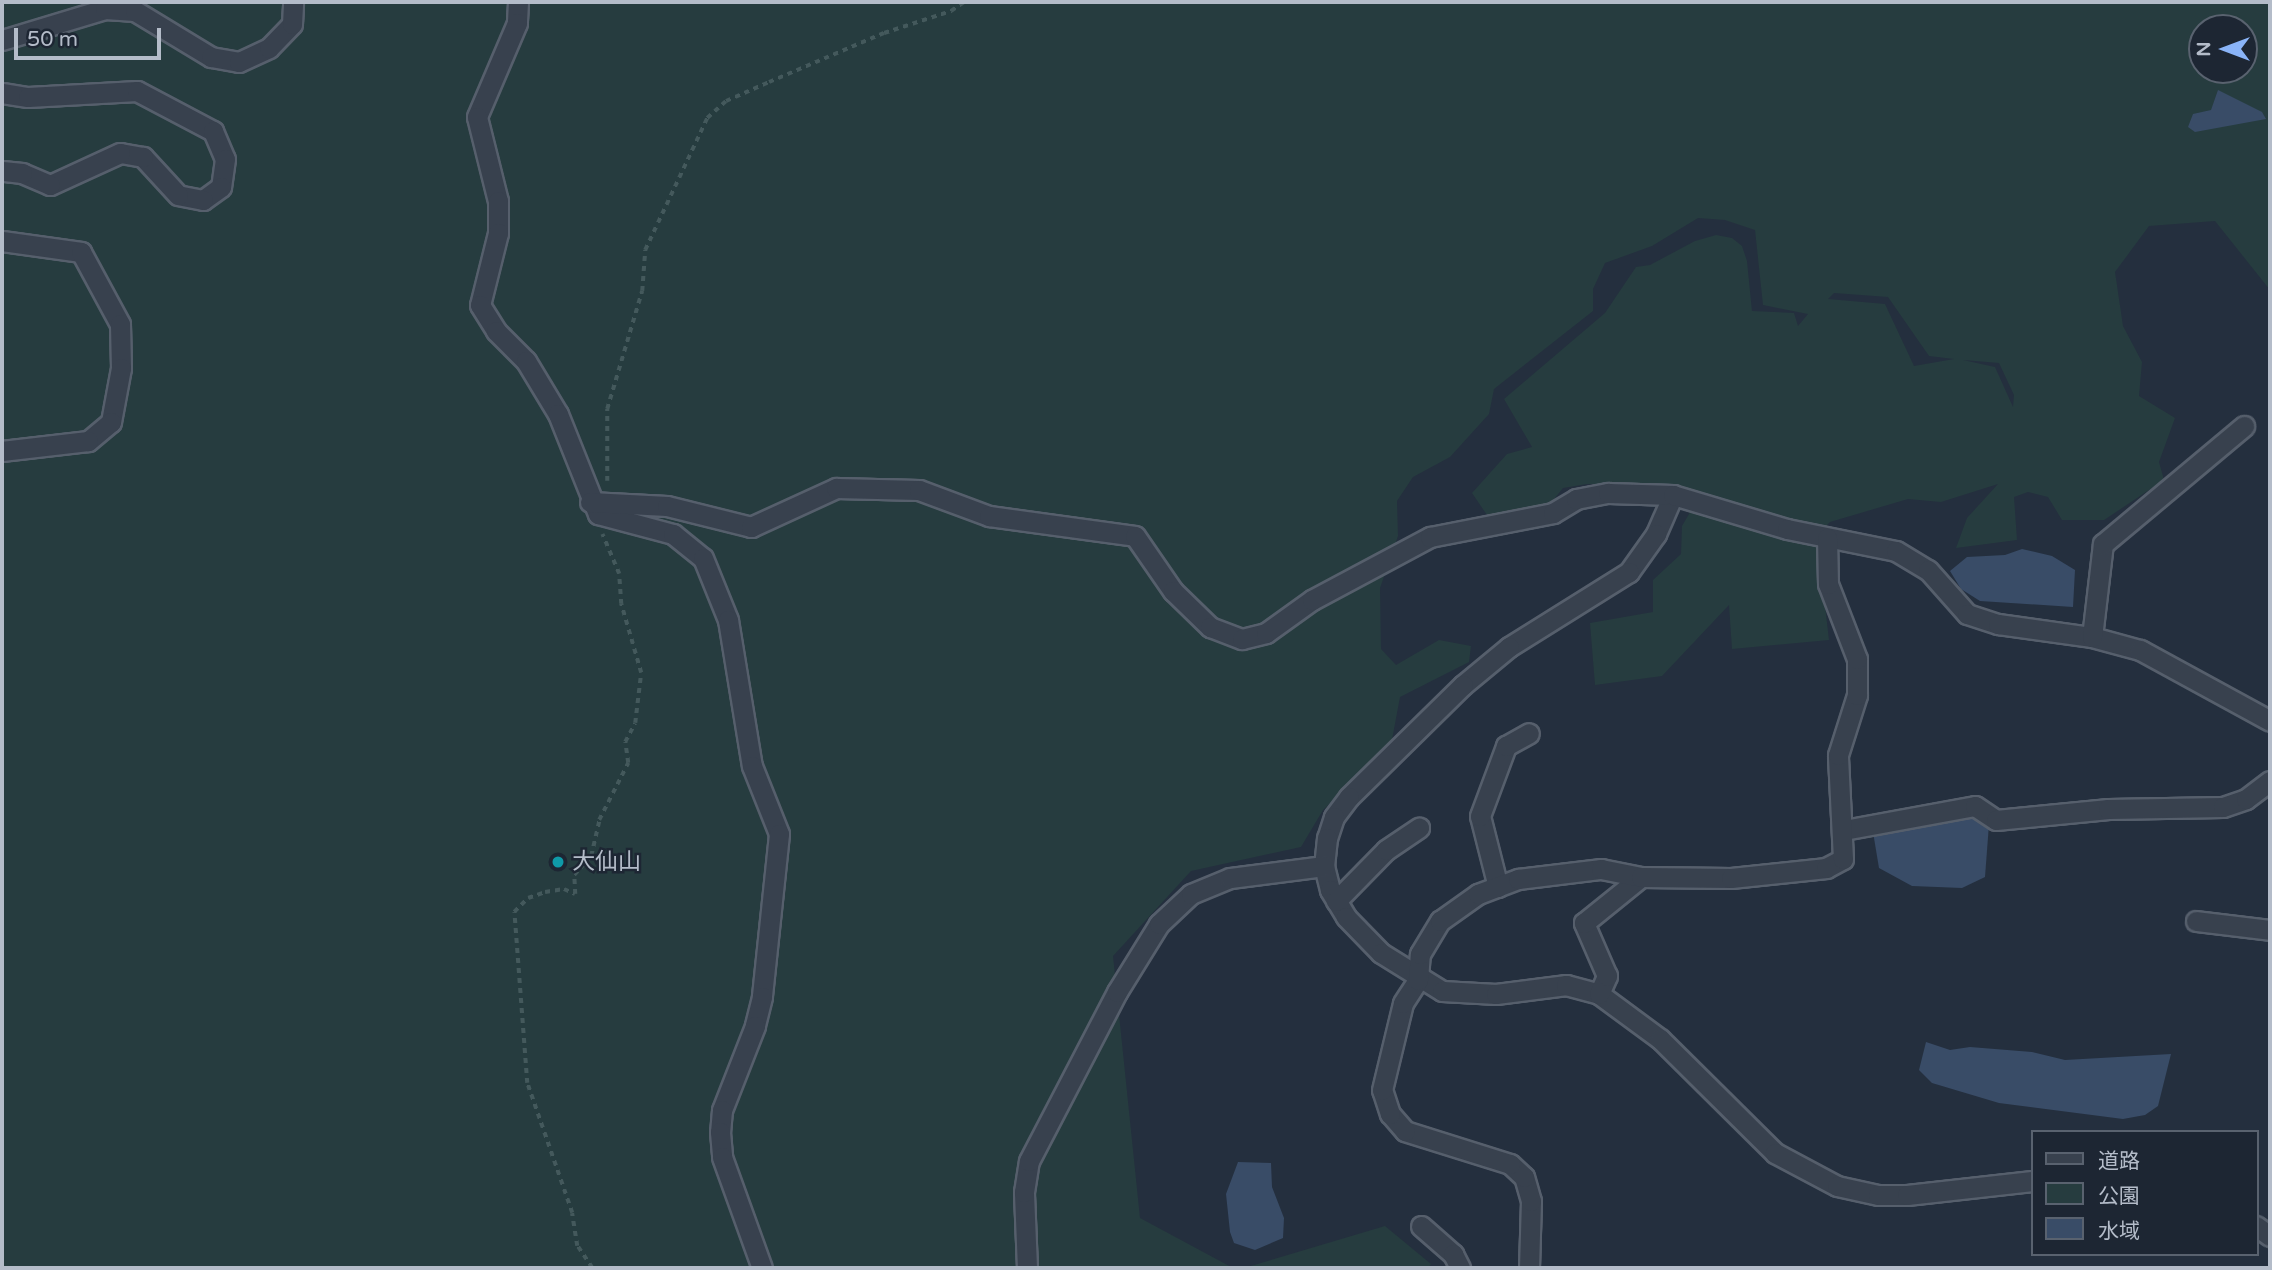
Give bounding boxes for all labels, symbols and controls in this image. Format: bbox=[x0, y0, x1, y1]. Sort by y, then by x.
scale bar bbox=[18, 14, 164, 58]
north arrow bbox=[2188, 14, 2258, 84]
text: 50 m bbox=[27, 27, 78, 52]
text: N bbox=[2193, 41, 2215, 57]
place label: 大仙山 bbox=[572, 848, 641, 876]
marker: 大仙山 bbox=[550, 854, 566, 870]
legend bbox=[2030, 1130, 2258, 1256]
text: 道路 bbox=[2098, 1149, 2140, 1174]
text: 公園 bbox=[2098, 1184, 2140, 1209]
text: 水域 bbox=[2098, 1219, 2140, 1244]

